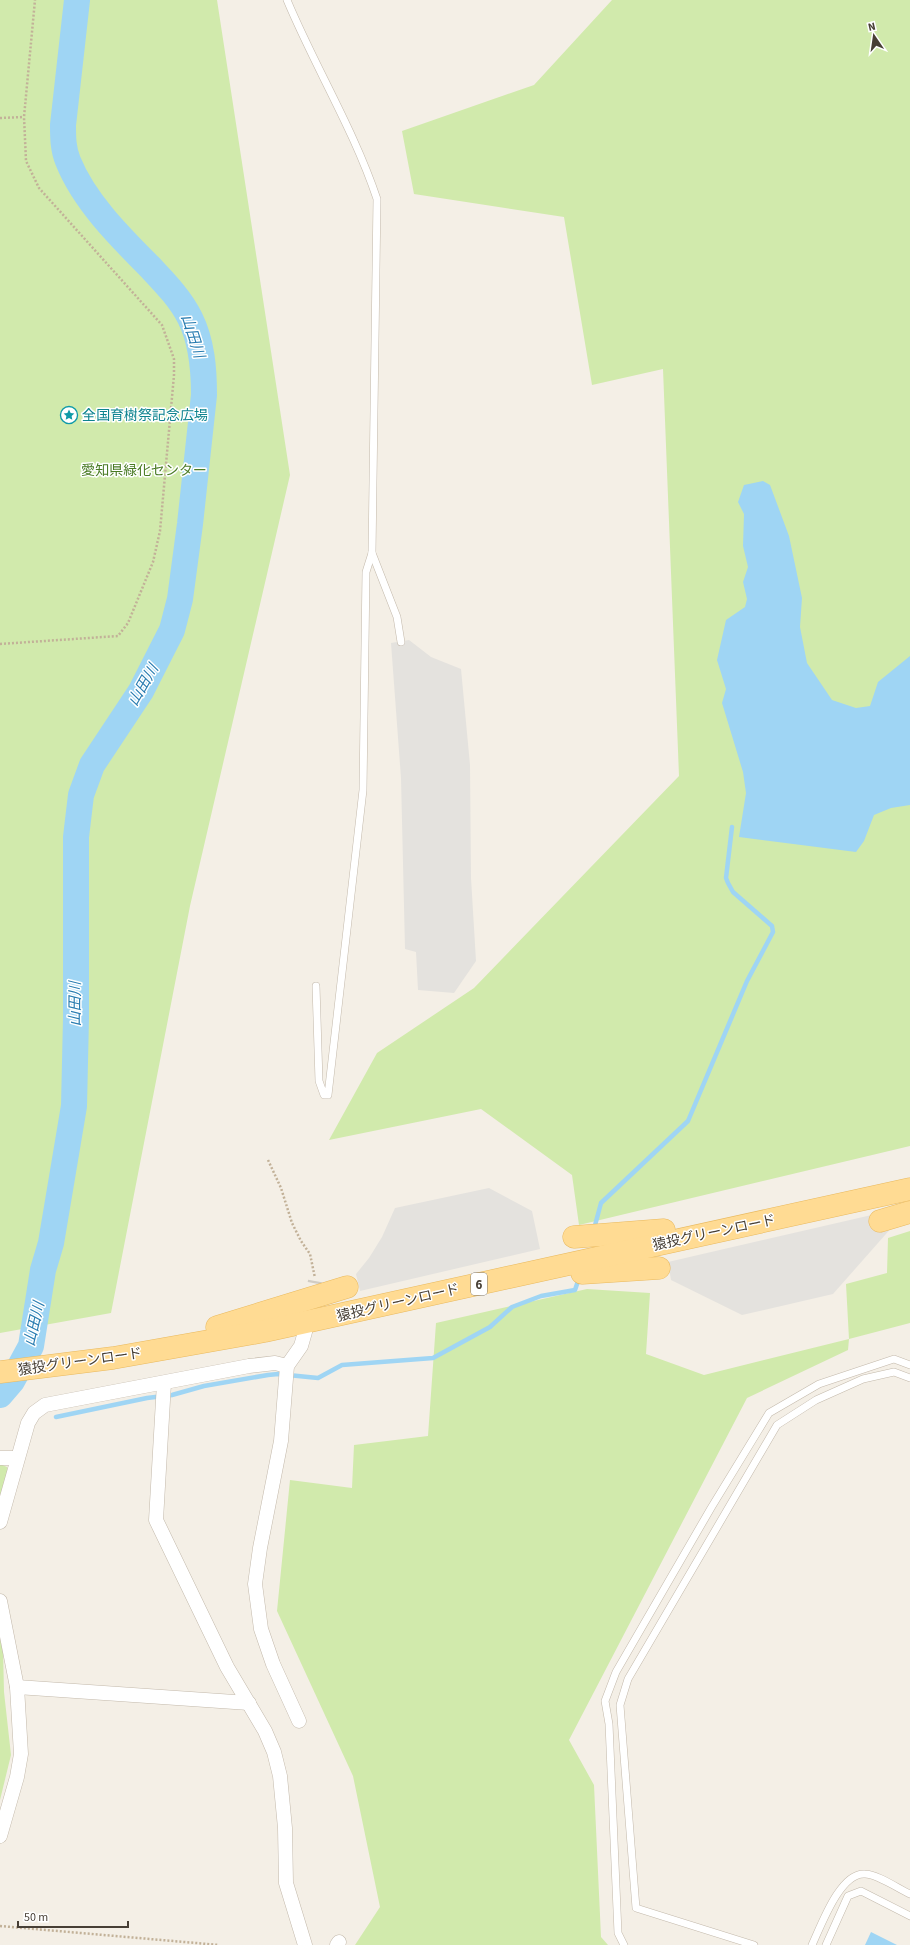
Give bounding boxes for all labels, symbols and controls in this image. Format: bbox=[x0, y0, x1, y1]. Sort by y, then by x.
north arrow bbox=[854, 16, 894, 56]
text: N bbox=[867, 19, 877, 35]
water label: 山田川 bbox=[176, 312, 210, 363]
place icon: 全国育樹祭記念広場 bbox=[59, 405, 79, 425]
place label: 全国育樹祭記念広場 bbox=[82, 406, 208, 426]
park label: 愛知県緑化センター bbox=[81, 461, 207, 481]
water label: 山田川 bbox=[123, 659, 165, 710]
water label: 山田川 bbox=[65, 980, 86, 1027]
street label: 猿投グリーンロード bbox=[651, 1210, 778, 1256]
road number: 6 bbox=[471, 1273, 487, 1295]
street label: 猿投グリーンロード bbox=[335, 1279, 462, 1327]
water label: 山田川 bbox=[19, 1298, 50, 1348]
street label: 猿投グリーンロード bbox=[17, 1343, 144, 1381]
scale bar bbox=[18, 1903, 128, 1929]
text: 50 m bbox=[24, 1909, 48, 1926]

